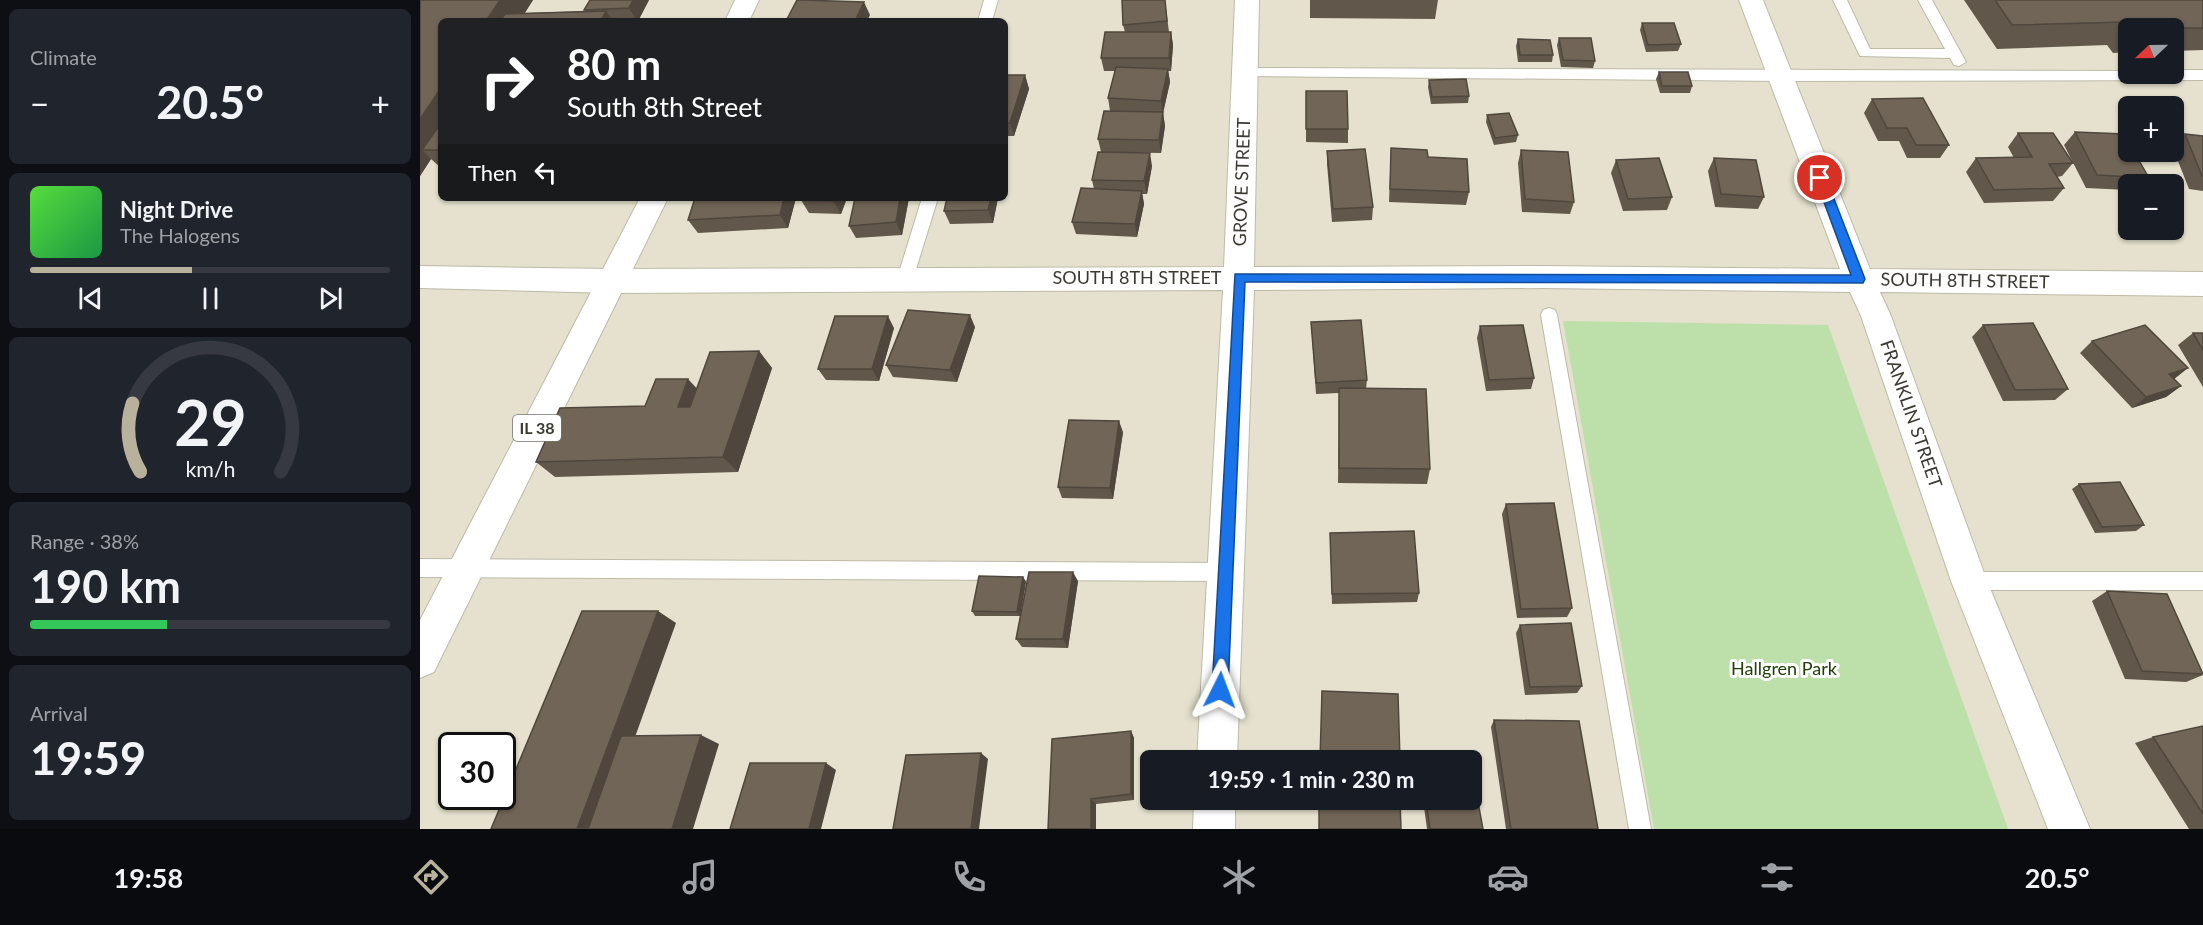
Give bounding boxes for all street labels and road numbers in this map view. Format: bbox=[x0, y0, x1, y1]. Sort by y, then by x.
street label: GROVE STREET bbox=[1228, 117, 1254, 247]
street label: SOUTH 8TH STREET bbox=[1053, 266, 1222, 288]
street label: SOUTH 8TH STREET bbox=[1880, 268, 2050, 292]
street label: FRANKLIN STREET bbox=[1876, 337, 1948, 491]
road number: IL 38 bbox=[513, 415, 561, 441]

